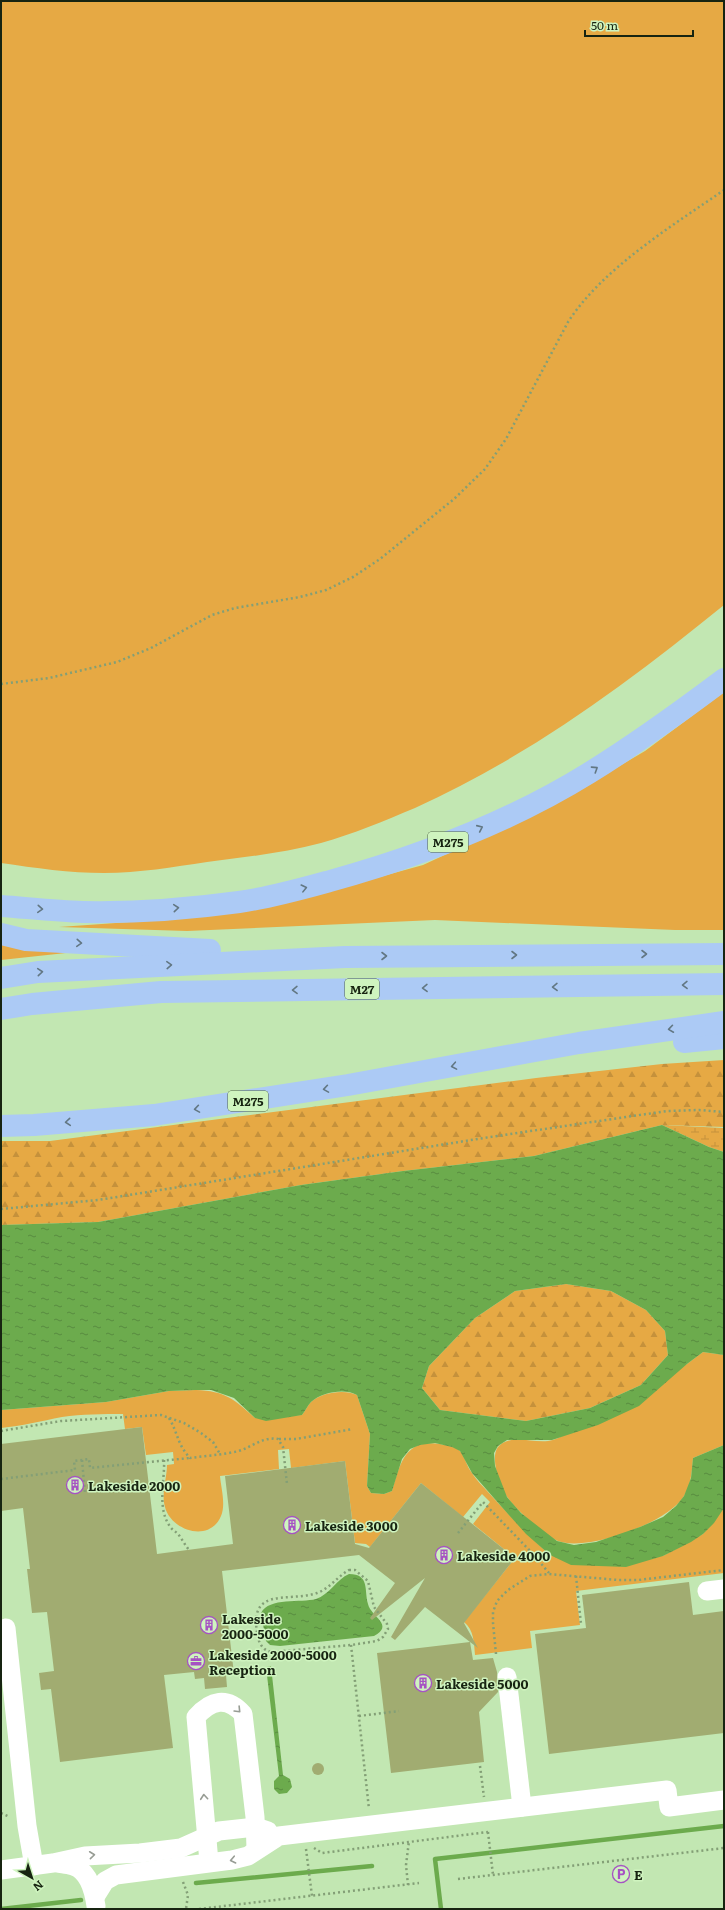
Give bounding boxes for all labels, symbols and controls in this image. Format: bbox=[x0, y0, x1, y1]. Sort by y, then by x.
scale bar bbox=[585, 12, 693, 38]
text: 50 m bbox=[591, 16, 618, 34]
one-way arrow bbox=[591, 766, 598, 774]
one-way arrow bbox=[475, 825, 483, 833]
road number: M275 bbox=[428, 832, 468, 852]
one-way arrow bbox=[301, 885, 307, 893]
one-way arrow bbox=[37, 904, 43, 913]
one-way arrow bbox=[173, 904, 179, 913]
one-way arrow bbox=[76, 939, 82, 947]
one-way arrow bbox=[641, 950, 647, 958]
one-way arrow bbox=[511, 951, 517, 959]
one-way arrow bbox=[381, 952, 387, 960]
one-way arrow bbox=[166, 961, 172, 970]
one-way arrow bbox=[37, 968, 43, 977]
road number: M27 bbox=[345, 979, 379, 999]
one-way arrow bbox=[682, 981, 688, 989]
one-way arrow bbox=[552, 982, 558, 991]
one-way arrow bbox=[422, 984, 428, 993]
one-way arrow bbox=[292, 986, 298, 994]
one-way arrow bbox=[668, 1024, 674, 1033]
one-way arrow bbox=[451, 1062, 457, 1070]
one-way arrow bbox=[323, 1084, 329, 1093]
road number: M275 bbox=[228, 1091, 268, 1111]
one-way arrow bbox=[194, 1104, 200, 1113]
one-way arrow bbox=[65, 1118, 71, 1127]
building icon: Lakeside 2000 bbox=[65, 1475, 85, 1495]
place label: Lakeside 2000 bbox=[88, 1476, 180, 1495]
building icon: Lakeside 3000 bbox=[282, 1515, 302, 1535]
place label: Lakeside 3000 bbox=[305, 1516, 398, 1535]
building icon: Lakeside 4000 bbox=[434, 1545, 454, 1565]
place label: Lakeside 4000 bbox=[457, 1546, 550, 1565]
place label: Lakeside 2000-5000 bbox=[222, 1609, 289, 1643]
building icon: Lakeside 2000-5000 bbox=[199, 1615, 219, 1635]
place label: Lakeside 2000-5000 Reception bbox=[209, 1645, 337, 1679]
office icon: Lakeside 2000-5000 Reception bbox=[186, 1651, 206, 1671]
building icon: Lakeside 5000 bbox=[413, 1673, 433, 1693]
place label: Lakeside 5000 bbox=[436, 1674, 528, 1693]
one-way arrow bbox=[233, 1705, 241, 1713]
one-way arrow bbox=[199, 1794, 208, 1800]
one-way arrow bbox=[89, 1851, 95, 1860]
one-way arrow bbox=[229, 1855, 236, 1863]
north arrow bbox=[12, 1858, 52, 1898]
parking icon: E bbox=[611, 1864, 631, 1884]
place label: E bbox=[634, 1865, 643, 1884]
text: N bbox=[30, 1877, 48, 1896]

